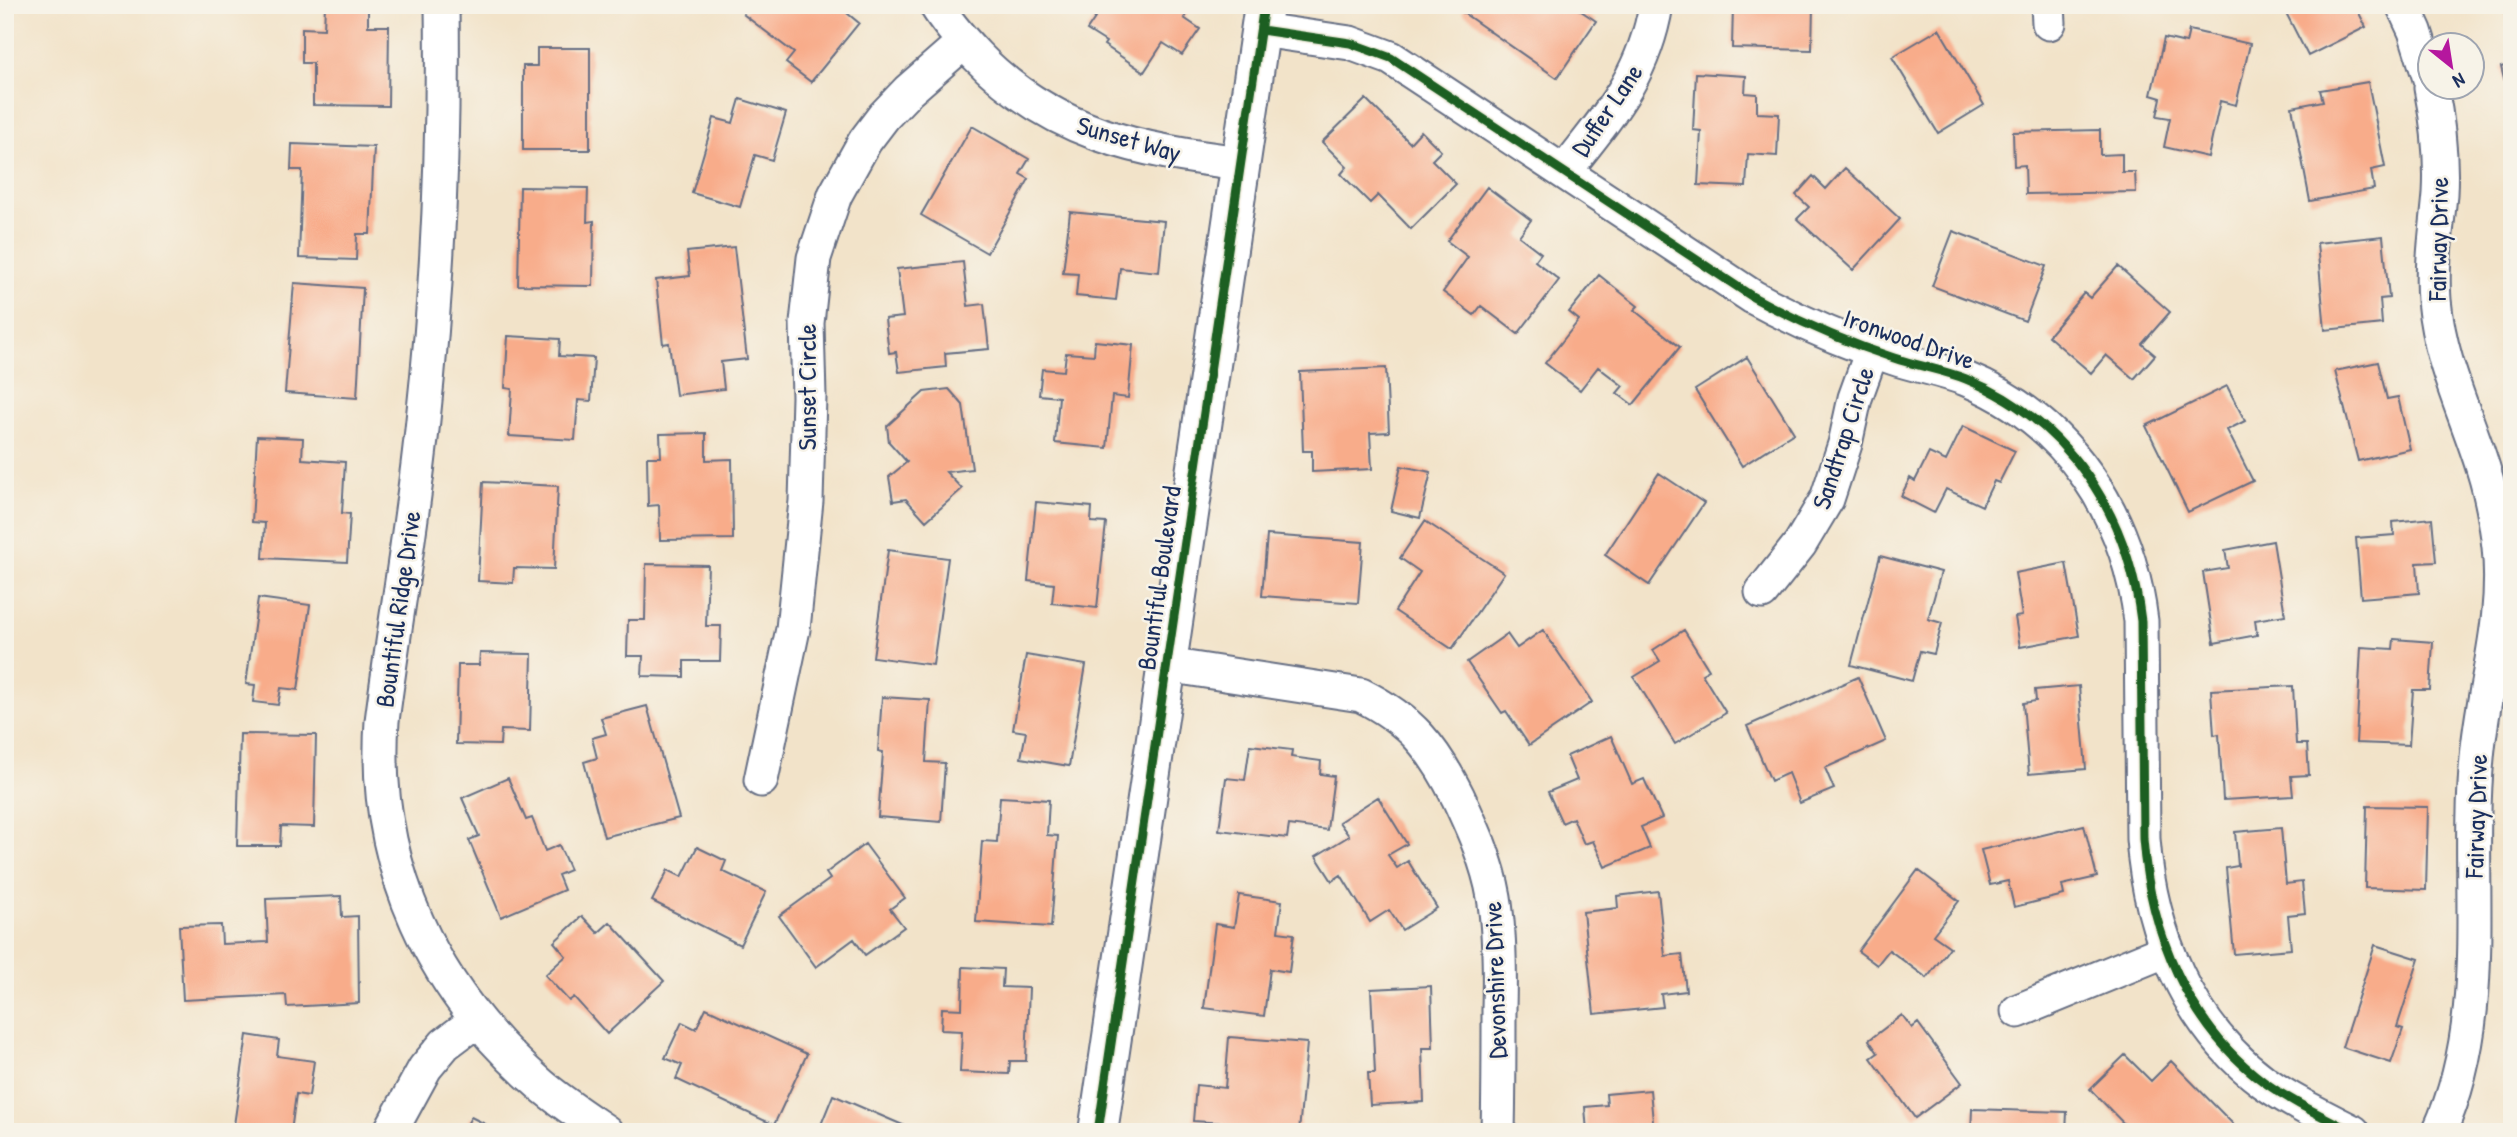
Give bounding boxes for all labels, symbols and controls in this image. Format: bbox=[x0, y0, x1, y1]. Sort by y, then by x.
north arrow bbox=[2416, 32, 2486, 102]
street label: Duffer Lane bbox=[1563, 57, 1650, 163]
text: N bbox=[2449, 67, 2470, 95]
street label: Sunset Way bbox=[1073, 107, 1185, 170]
street label: Fairway Drive bbox=[2419, 177, 2456, 302]
street label: Ironwood Drive bbox=[1839, 300, 1979, 377]
street label: Sunset Circle bbox=[789, 324, 824, 450]
street label: Sandtrap Circle bbox=[1803, 362, 1882, 513]
street label: Bountiful Boulevard bbox=[1128, 484, 1189, 672]
street label: Bountiful Ridge Drive bbox=[366, 509, 429, 709]
street label: Fairway Drive bbox=[2456, 753, 2495, 880]
street label: Devonshire Drive bbox=[1474, 901, 1515, 1059]

